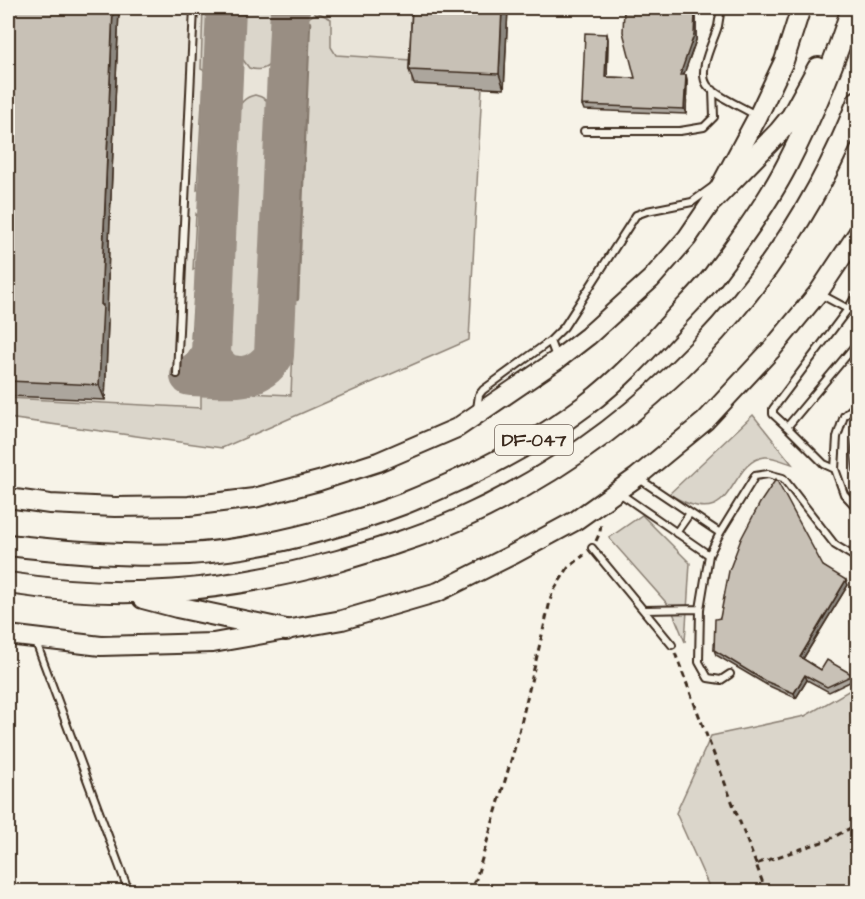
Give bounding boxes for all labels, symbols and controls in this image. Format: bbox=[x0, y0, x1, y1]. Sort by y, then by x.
road number: DF-047 bbox=[495, 425, 573, 455]

